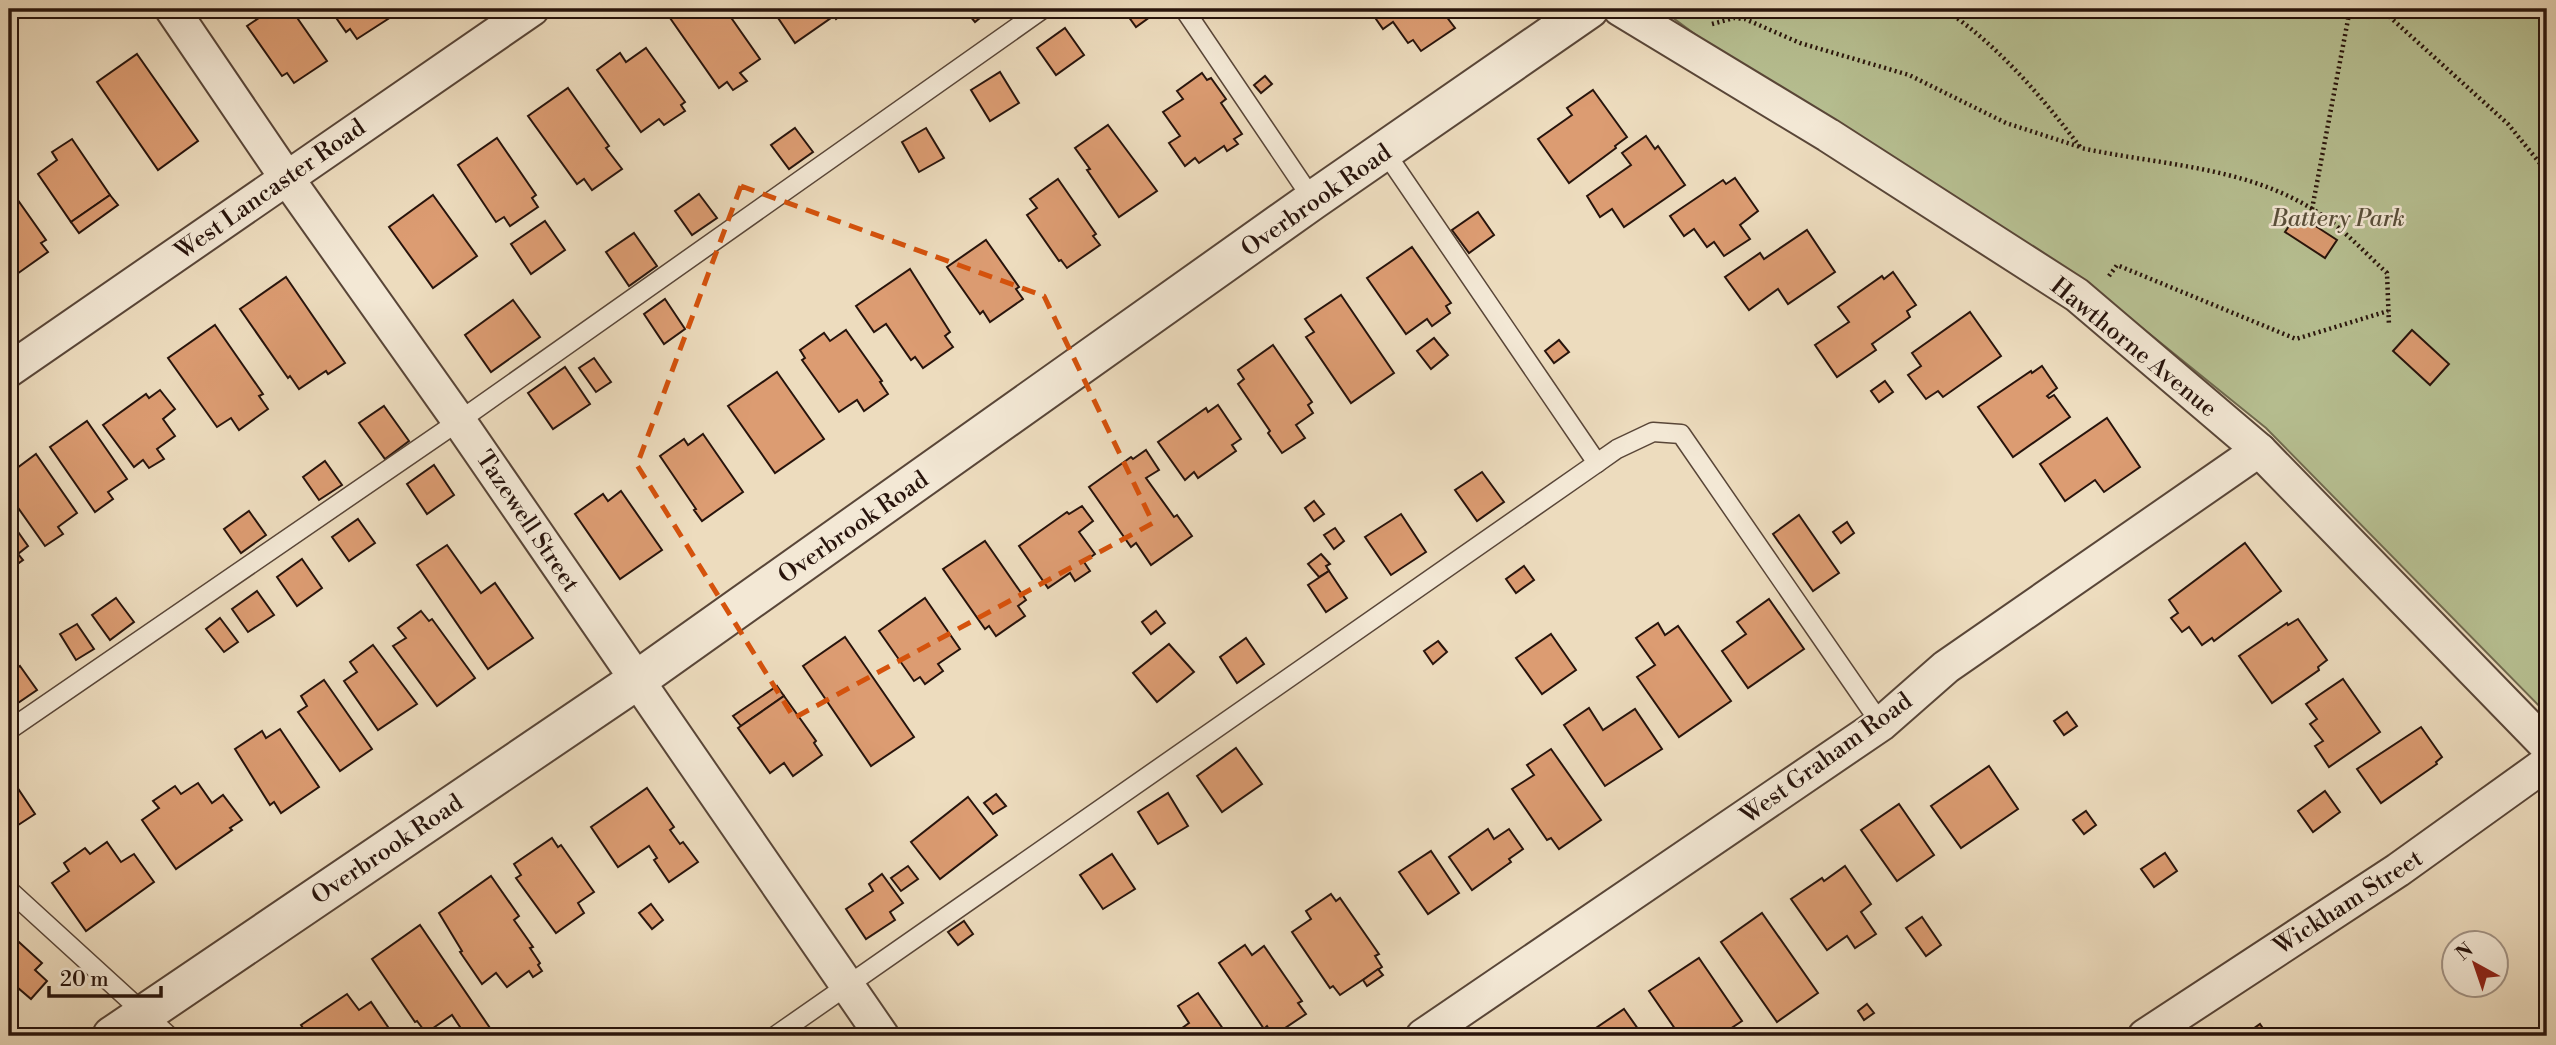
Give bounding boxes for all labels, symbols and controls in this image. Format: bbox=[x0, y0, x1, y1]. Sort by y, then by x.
street label: West Lancaster Road bbox=[169, 113, 372, 267]
street label: Overbrook Road bbox=[1236, 138, 1398, 264]
park label: Battery Park bbox=[2270, 204, 2405, 234]
street label: Hawthorne Avenue bbox=[2044, 271, 2223, 424]
street label: Tazewell Street bbox=[469, 445, 586, 598]
street label: Overbrook Road bbox=[773, 465, 935, 591]
street label: West Graham Road bbox=[1734, 686, 1918, 832]
street label: Overbrook Road bbox=[306, 788, 469, 912]
street label: Wickham Street bbox=[2268, 843, 2429, 963]
north arrow bbox=[2440, 930, 2510, 1000]
text: N bbox=[2451, 938, 2478, 966]
scale bar bbox=[49, 954, 161, 998]
text: 20 m bbox=[60, 967, 109, 993]

